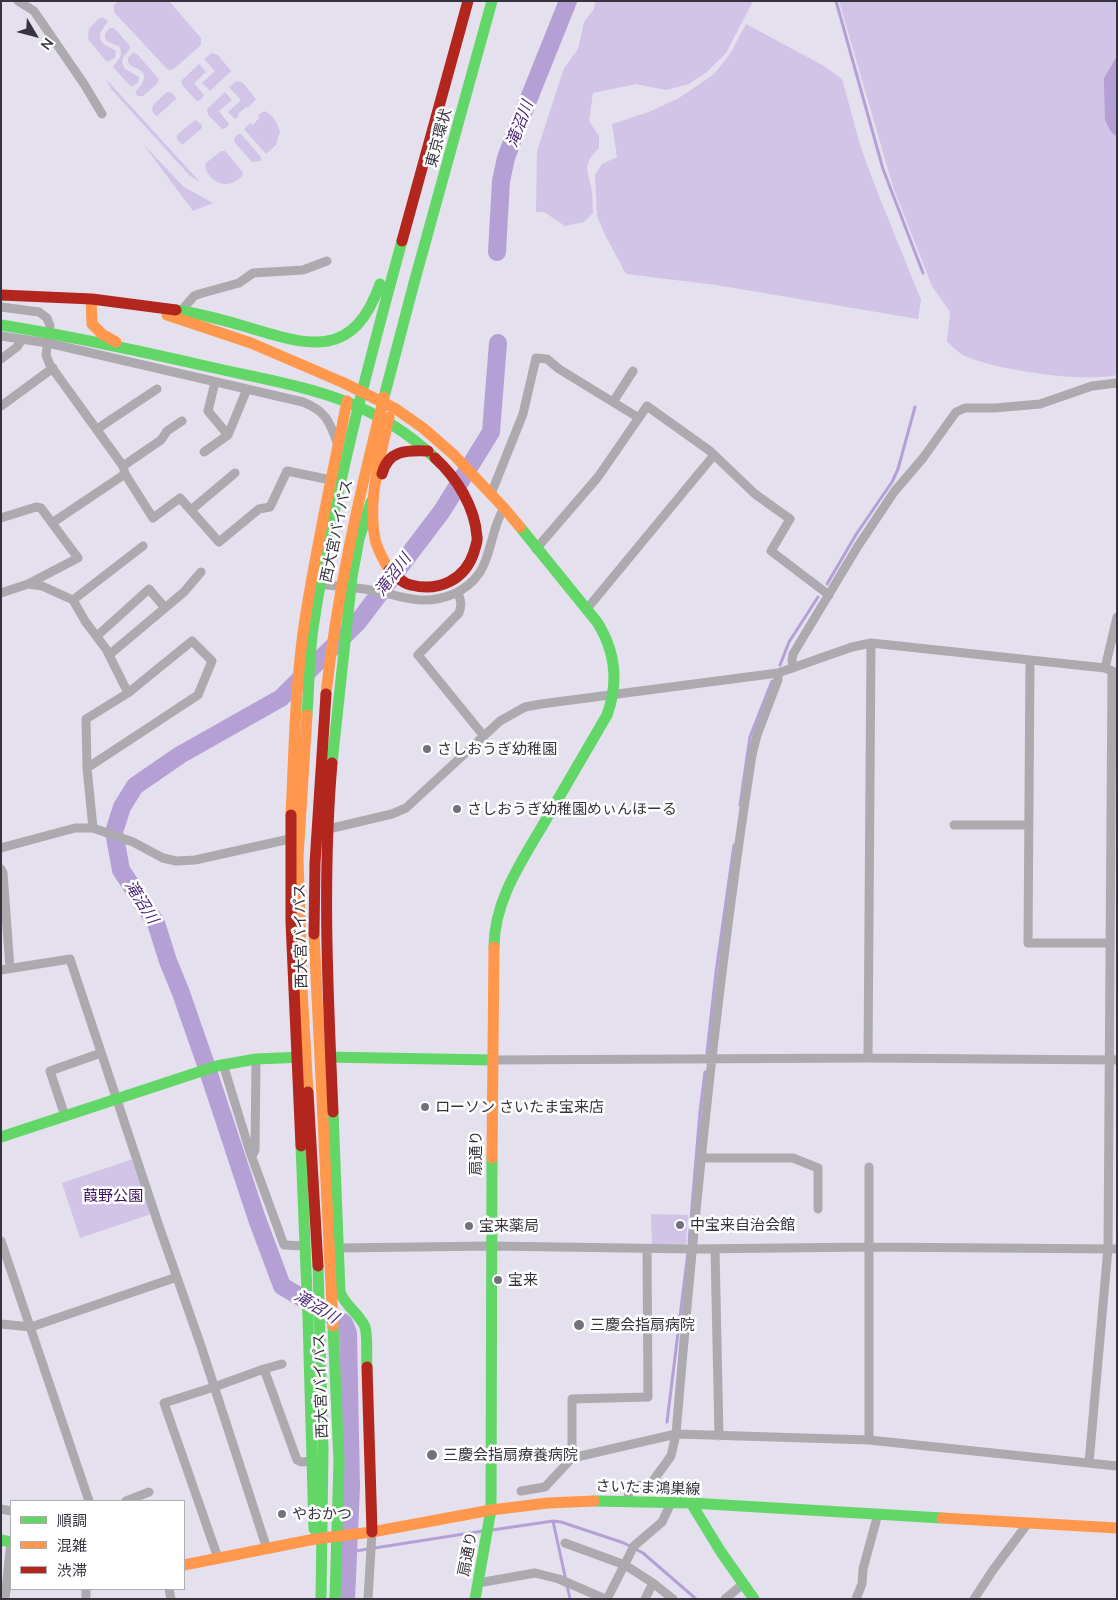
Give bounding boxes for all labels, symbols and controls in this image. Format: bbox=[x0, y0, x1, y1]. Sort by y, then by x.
north arrow bbox=[10, 10, 60, 60]
text: N bbox=[37, 34, 57, 54]
water label: 滝沼川 bbox=[502, 98, 538, 150]
street label: 東京環状 bbox=[423, 107, 455, 169]
street label: 西大宮バイパス bbox=[317, 478, 357, 584]
water label: 滝沼川 bbox=[371, 550, 415, 600]
place label: さしおうぎ幼稚園 bbox=[437, 740, 557, 758]
marker: さしおうぎ幼稚園 bbox=[421, 743, 433, 755]
place label: さしおうぎ幼稚園めぃんほーる bbox=[467, 800, 677, 818]
marker: さしおうぎ幼稚園めぃんほーる bbox=[451, 803, 463, 815]
water label: 滝沼川 bbox=[120, 877, 162, 927]
street label: 西大宮バイパス bbox=[291, 883, 311, 989]
place label: ローソン さいたま宝来店 bbox=[435, 1098, 604, 1116]
marker: ローソン さいたま宝来店 bbox=[419, 1101, 431, 1113]
street label: 扇通り bbox=[467, 1131, 485, 1175]
park label: 葭野公園 bbox=[83, 1187, 143, 1205]
place label: 中宝来自治会館 bbox=[690, 1216, 795, 1234]
place label: 宝来薬局 bbox=[479, 1217, 539, 1235]
marker: 中宝来自治会館 bbox=[674, 1219, 686, 1231]
marker: 宝来薬局 bbox=[463, 1220, 475, 1232]
place label: 宝来 bbox=[508, 1271, 538, 1289]
marker: 宝来 bbox=[492, 1274, 504, 1286]
water label: 滝沼川 bbox=[290, 1286, 342, 1328]
place label: 三慶会指扇病院 bbox=[590, 1316, 695, 1334]
marker: 三慶会指扇病院 bbox=[572, 1318, 586, 1332]
street label: 西大宮バイパス bbox=[310, 1333, 332, 1439]
place label: 三慶会指扇療養病院 bbox=[443, 1446, 578, 1464]
marker: 三慶会指扇療養病院 bbox=[425, 1448, 439, 1462]
street label: さいたま鴻巣線 bbox=[595, 1477, 701, 1499]
legend bbox=[10, 1500, 185, 1590]
place label: やおかつ bbox=[292, 1505, 352, 1523]
marker: やおかつ bbox=[276, 1508, 288, 1520]
text: 順調 bbox=[57, 1511, 87, 1530]
street label: 扇通り bbox=[455, 1530, 481, 1578]
text: 混雑 bbox=[57, 1536, 87, 1555]
text: 渋滞 bbox=[57, 1561, 87, 1580]

